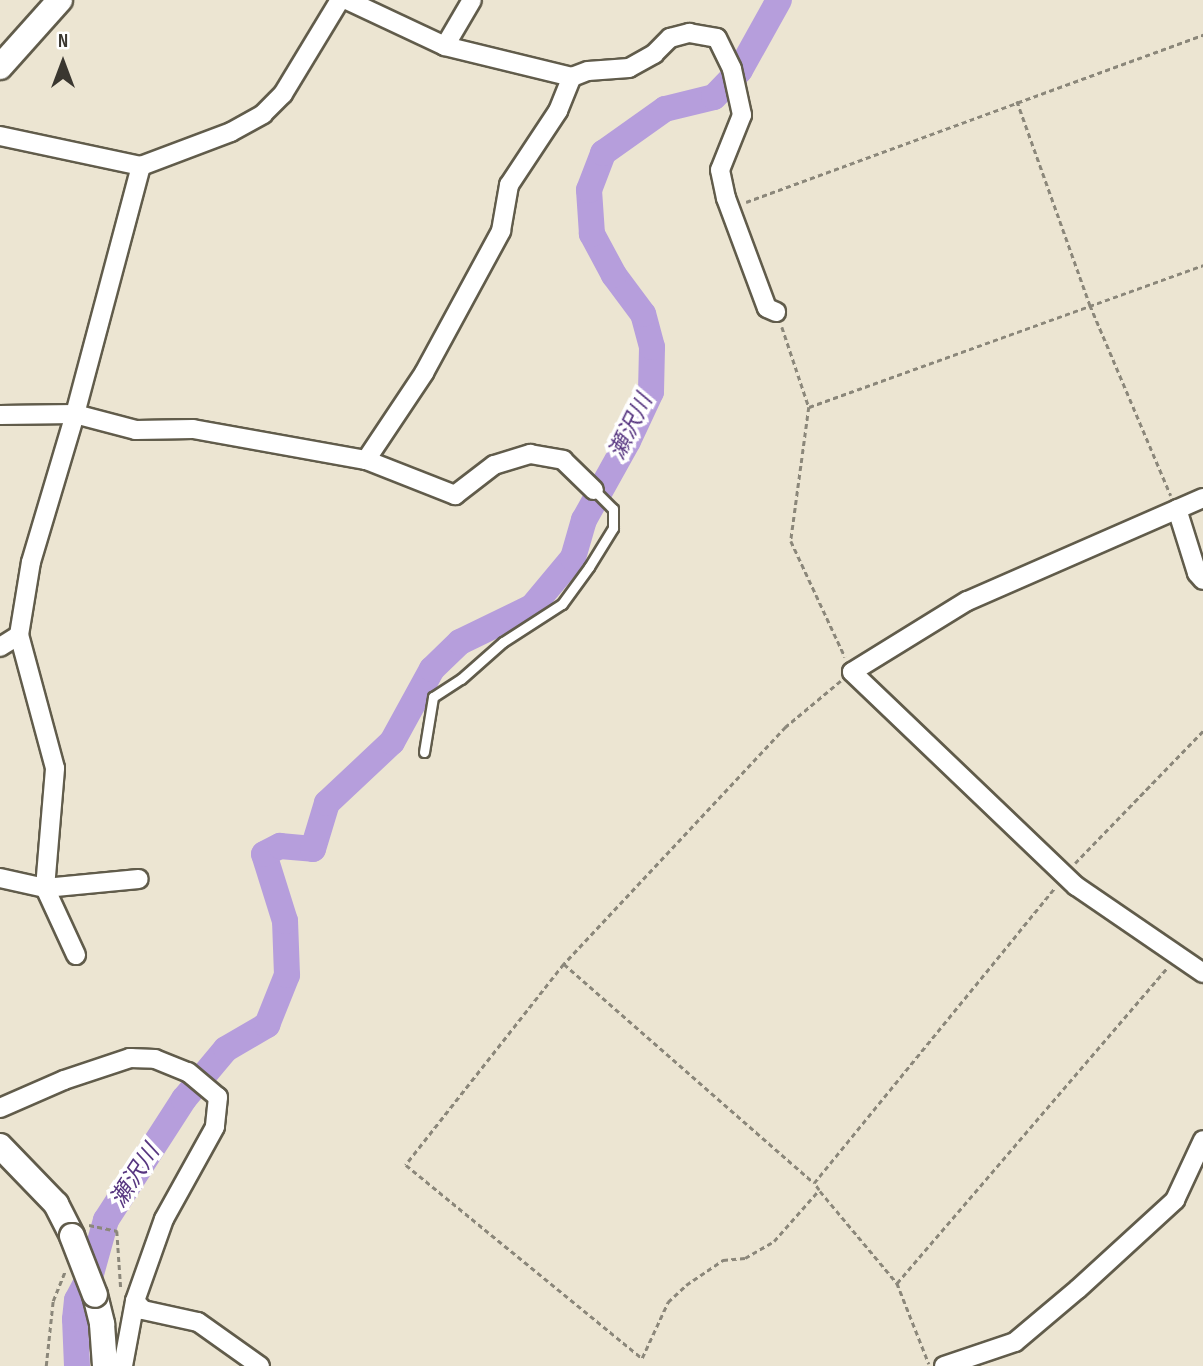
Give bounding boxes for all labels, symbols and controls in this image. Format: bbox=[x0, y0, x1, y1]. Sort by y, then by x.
north arrow bbox=[28, 28, 98, 98]
text: N bbox=[58, 30, 68, 53]
water label: 瀬沢川 bbox=[603, 390, 659, 464]
water label: 瀬沢川 bbox=[105, 1140, 165, 1212]

